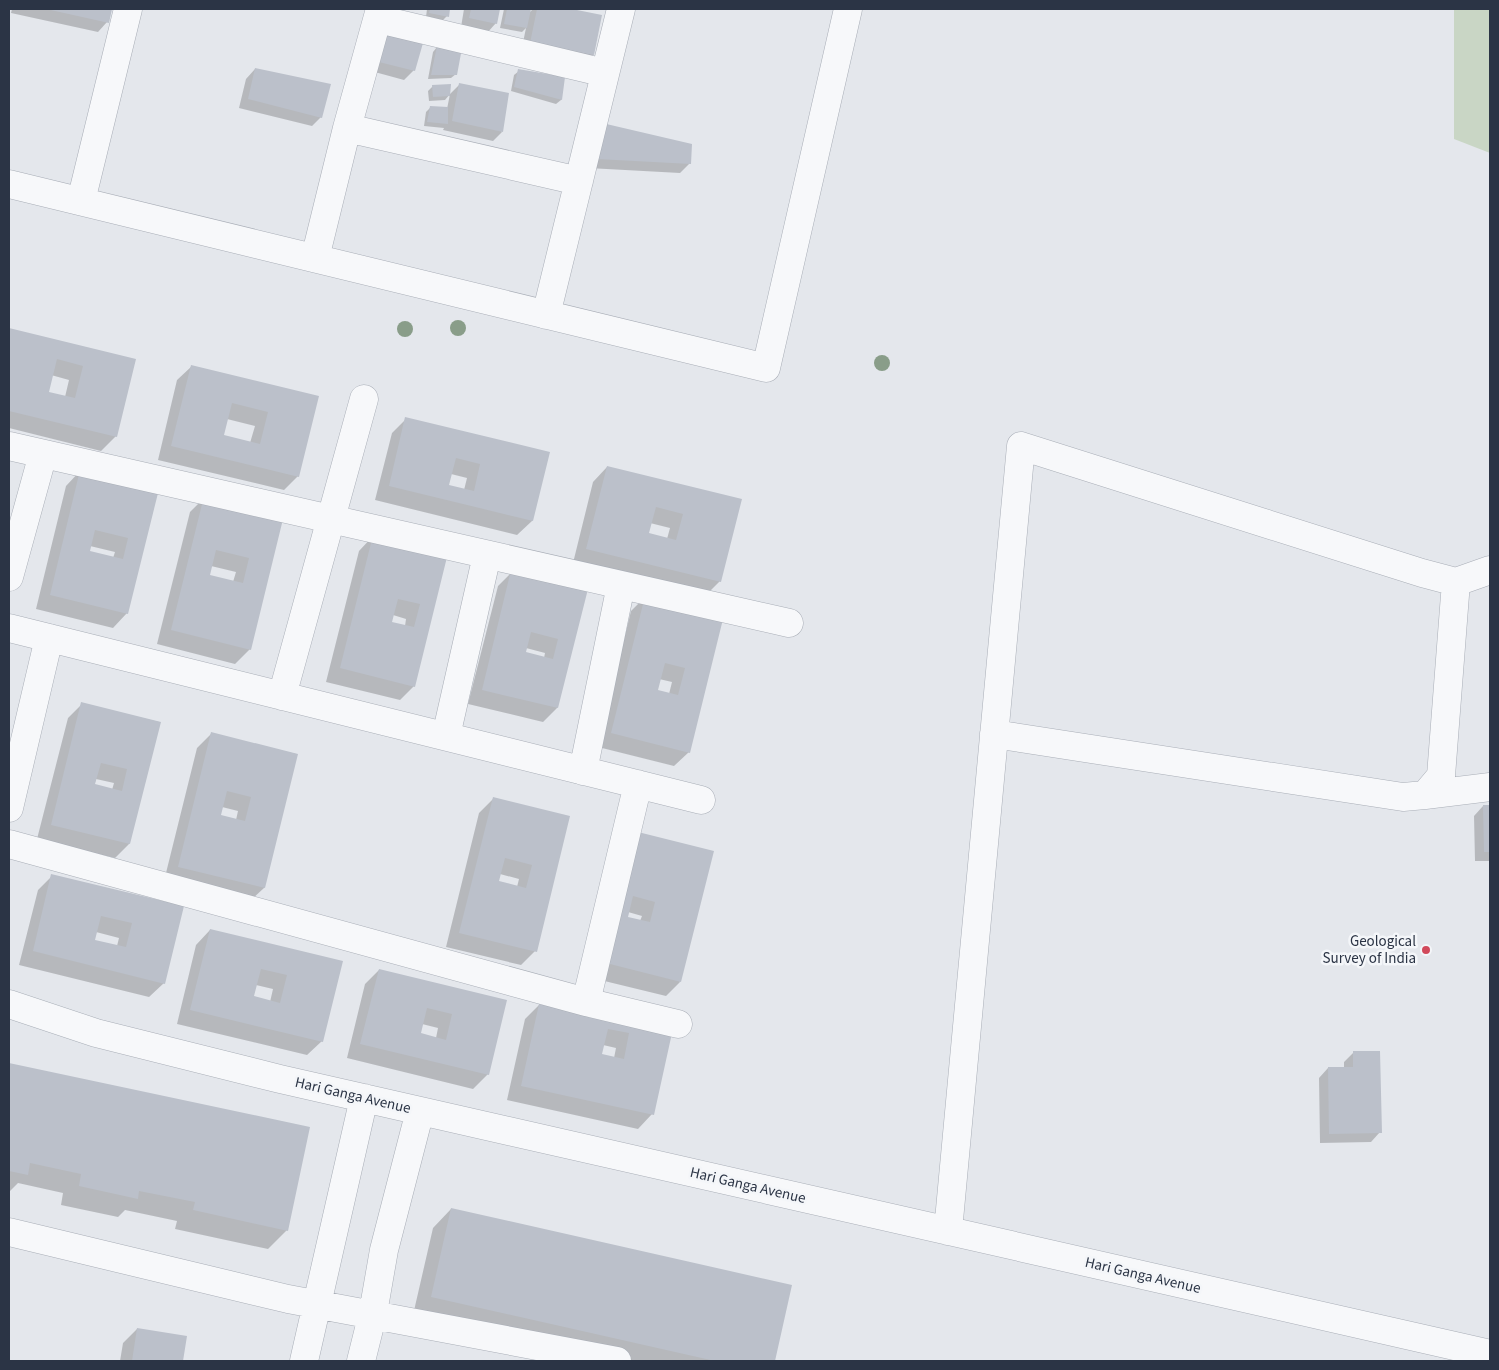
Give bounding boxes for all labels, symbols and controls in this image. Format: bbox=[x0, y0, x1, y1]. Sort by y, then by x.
place label: Geological Survey of India bbox=[1323, 931, 1416, 969]
marker: Geological Survey of India bbox=[1420, 944, 1432, 956]
street label: Hari Ganga Avenue bbox=[293, 1072, 413, 1119]
street label: Hari Ganga Avenue bbox=[688, 1162, 808, 1209]
street label: Hari Ganga Avenue bbox=[1083, 1252, 1203, 1299]

